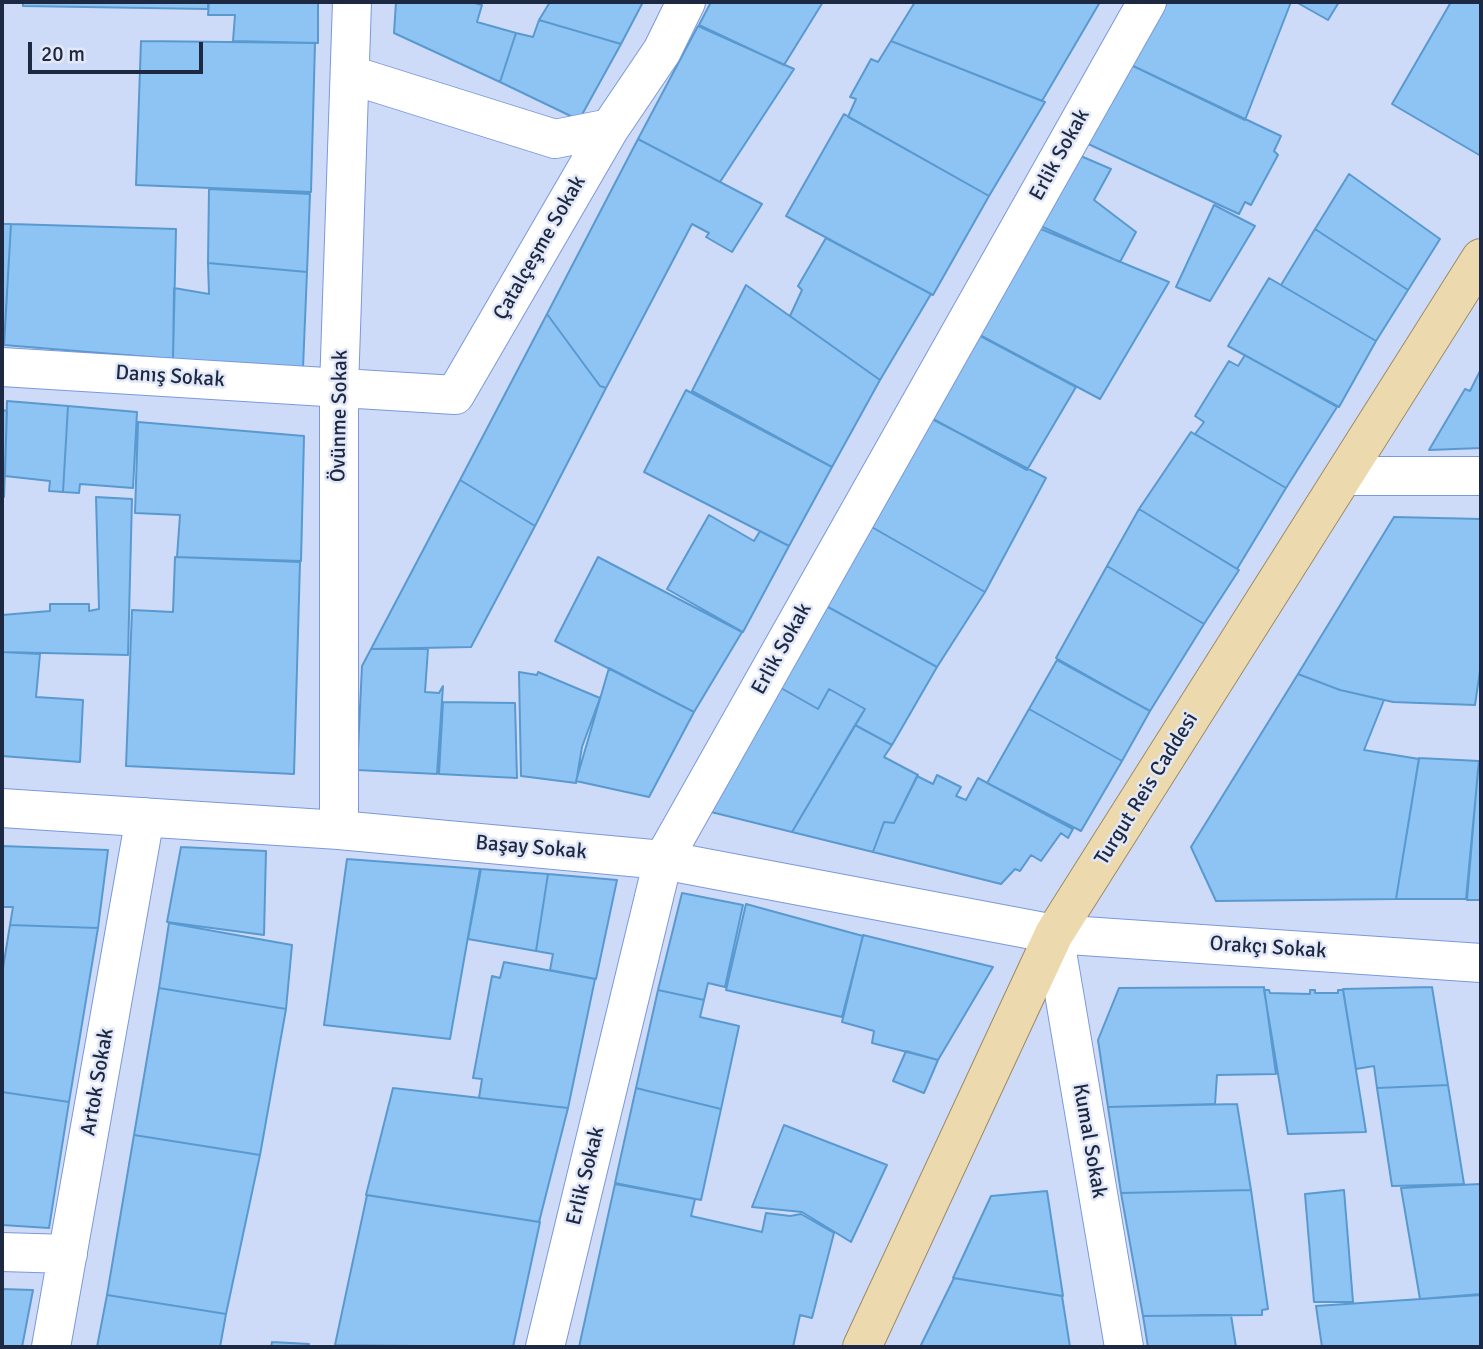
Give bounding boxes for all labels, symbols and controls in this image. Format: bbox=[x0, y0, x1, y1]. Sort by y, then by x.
scale bar bbox=[32, 28, 206, 72]
text: 20 m bbox=[41, 41, 85, 67]
street label: Erlik Sokak bbox=[1025, 105, 1095, 205]
street label: Çatalçeşme Sokak bbox=[488, 171, 592, 325]
street label: Övünme Sokak bbox=[326, 350, 354, 482]
street label: Danış Sokak bbox=[115, 361, 225, 393]
street label: Erlik Sokak bbox=[747, 599, 817, 699]
street label: Turgut Reis Caddesi bbox=[1090, 708, 1204, 870]
street label: Başay Sokak bbox=[474, 831, 588, 865]
street label: Orakçı Sokak bbox=[1209, 931, 1327, 965]
street label: Artok Sokak bbox=[76, 1026, 120, 1138]
street label: Kumal Sokak bbox=[1067, 1082, 1111, 1200]
street label: Erlik Sokak bbox=[562, 1124, 610, 1228]

